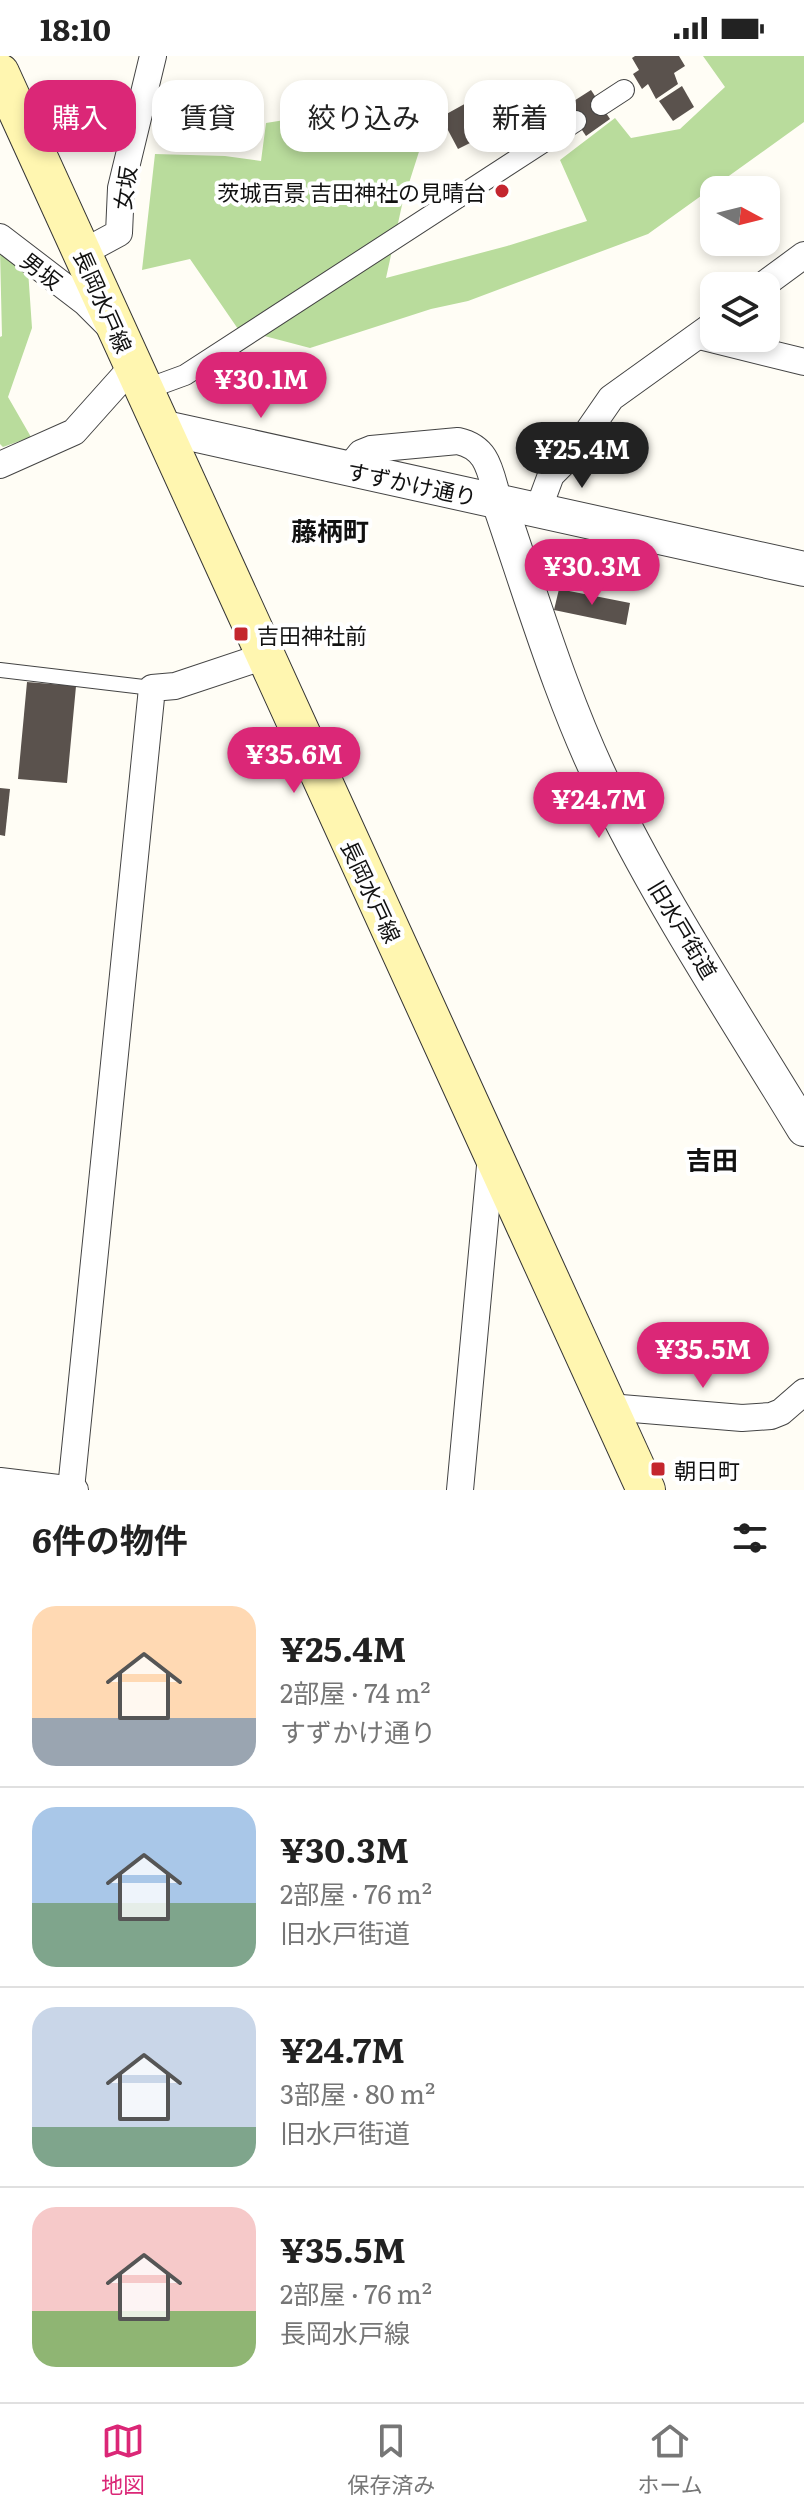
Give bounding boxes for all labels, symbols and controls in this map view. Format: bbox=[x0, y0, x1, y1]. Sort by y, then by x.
text: 18:10 bbox=[40, 6, 111, 50]
chip: 購入 bbox=[24, 80, 136, 152]
chip: 賃貸 bbox=[152, 80, 264, 152]
chip: 絞り込み bbox=[280, 80, 448, 152]
chip: 新着 bbox=[464, 80, 576, 152]
street label: 女坂 bbox=[105, 164, 143, 212]
place label: 茨城百景 吉田神社の見晴台 bbox=[218, 175, 486, 208]
north arrow bbox=[700, 176, 780, 256]
map controls bbox=[700, 176, 780, 352]
marker: 茨城百景 吉田神社の見晴台 bbox=[493, 182, 511, 200]
street label: 男坂 bbox=[14, 243, 70, 297]
street label: 長岡水戸線 bbox=[67, 244, 141, 358]
button: layers bbox=[700, 272, 780, 352]
pin: ¥30.1M bbox=[196, 352, 326, 420]
text: ¥30.1M bbox=[214, 358, 308, 397]
pin: ¥25.4M bbox=[517, 422, 647, 490]
text: ¥25.4M bbox=[534, 428, 630, 467]
street label: すずかけ通り bbox=[344, 453, 480, 513]
district label: 藤柄町 bbox=[291, 510, 369, 549]
pin: ¥30.3M bbox=[527, 539, 657, 607]
text: ¥30.3M bbox=[543, 545, 641, 584]
place label: 吉田神社前 bbox=[257, 618, 367, 651]
marker: 吉田神社前 bbox=[232, 625, 250, 643]
pin: ¥35.6M bbox=[229, 727, 359, 795]
text: ¥35.6M bbox=[245, 733, 343, 772]
pin: ¥24.7M bbox=[534, 772, 664, 840]
text: ¥24.7M bbox=[551, 778, 647, 817]
street label: 長岡水戸線 bbox=[334, 834, 410, 948]
street label: 旧水戸街道 bbox=[642, 873, 726, 985]
district label: 吉田 bbox=[686, 1139, 738, 1178]
pin: ¥35.5M bbox=[638, 1322, 768, 1390]
text: ¥35.5M bbox=[655, 1328, 751, 1367]
place label: 朝日町 bbox=[674, 1453, 740, 1486]
marker: 朝日町 bbox=[649, 1460, 667, 1478]
text: 6件の物件 bbox=[32, 1513, 188, 1563]
icon: filters bbox=[728, 1516, 772, 1560]
text: ¥25.4M bbox=[280, 1622, 406, 1672]
icon: home bbox=[96, 1638, 192, 1734]
text: 2部屋 · 74 m² bbox=[280, 1672, 431, 1711]
text: すずかけ通り bbox=[280, 1711, 436, 1750]
text: ¥30.3M bbox=[280, 1823, 409, 1873]
icon: home bbox=[96, 1839, 192, 1935]
text: 2部屋 · 76 m² bbox=[280, 1873, 432, 1912]
text: 旧水戸街道 bbox=[280, 1912, 410, 1951]
text: ¥24.7M bbox=[280, 2023, 405, 2073]
icon: home bbox=[96, 2039, 192, 2135]
text: 3部屋 · 80 m² bbox=[280, 2073, 435, 2112]
text: 旧水戸街道 bbox=[280, 2112, 410, 2151]
text: ¥35.5M bbox=[280, 2223, 406, 2273]
icon: home bbox=[96, 2239, 192, 2335]
text: 2部屋 · 76 m² bbox=[280, 2273, 432, 2312]
text: 長岡水戸線 bbox=[280, 2312, 410, 2351]
tab: 地図 bbox=[101, 2419, 145, 2500]
tab: 保存済み bbox=[347, 2419, 435, 2500]
tab: ホーム bbox=[638, 2419, 703, 2500]

